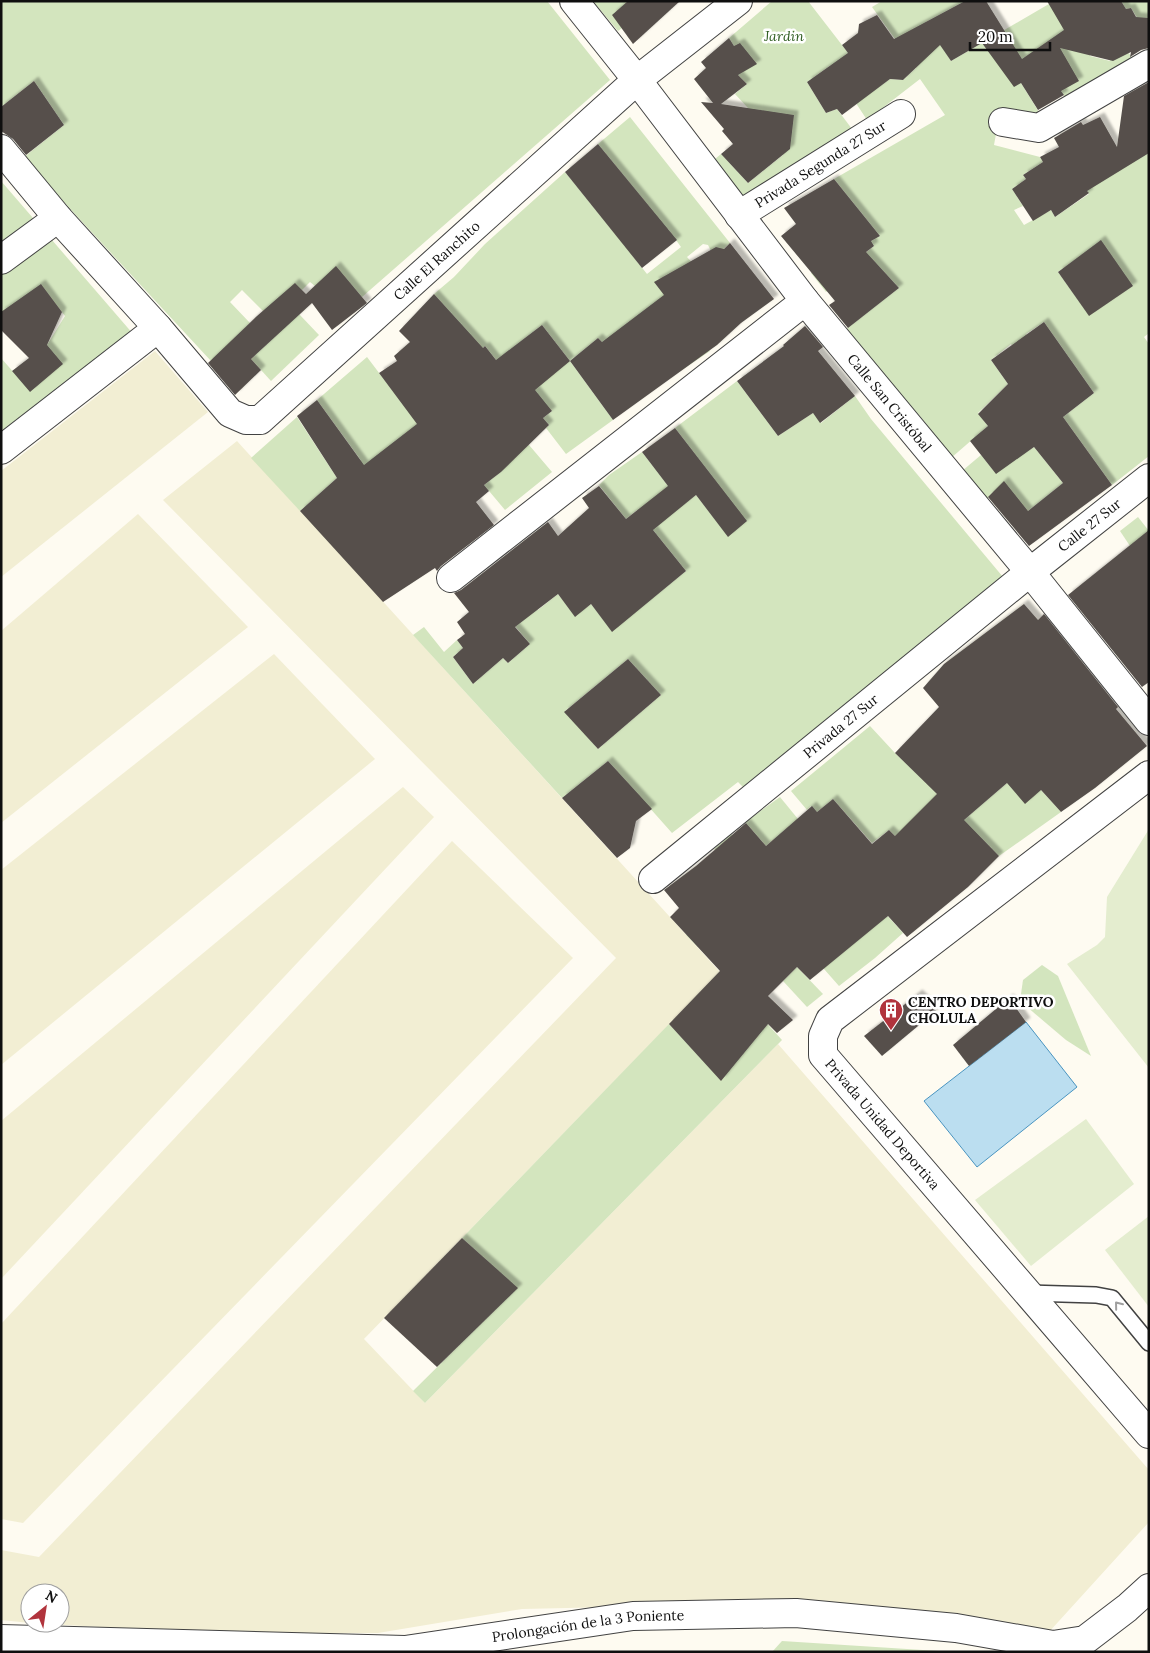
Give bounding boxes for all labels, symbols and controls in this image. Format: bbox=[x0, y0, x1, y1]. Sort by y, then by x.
scale bar bbox=[970, 20, 1050, 52]
park label: Jardin bbox=[763, 27, 804, 45]
text: 20 m bbox=[978, 27, 1013, 46]
street label: Privada Segunda 27 Sur bbox=[751, 117, 889, 212]
street label: Calle El Ranchito bbox=[390, 217, 484, 304]
street label: Calle San Cristóbal bbox=[844, 350, 936, 456]
street label: Calle 27 Sur bbox=[1054, 494, 1125, 556]
street label: Privada 27 Sur bbox=[799, 690, 882, 762]
place label: CENTRO DEPORTIVO CHOLULA bbox=[908, 993, 1054, 1027]
building icon: CENTRO DEPORTIVO CHOLULA bbox=[878, 997, 904, 1031]
street label: Privada Unidad Deportiva bbox=[821, 1055, 944, 1193]
one-way arrow bbox=[1114, 1302, 1123, 1311]
north arrow bbox=[20, 1583, 70, 1633]
text: N bbox=[42, 1586, 61, 1607]
street label: Prolongación de la 3 Poniente bbox=[491, 1606, 685, 1646]

